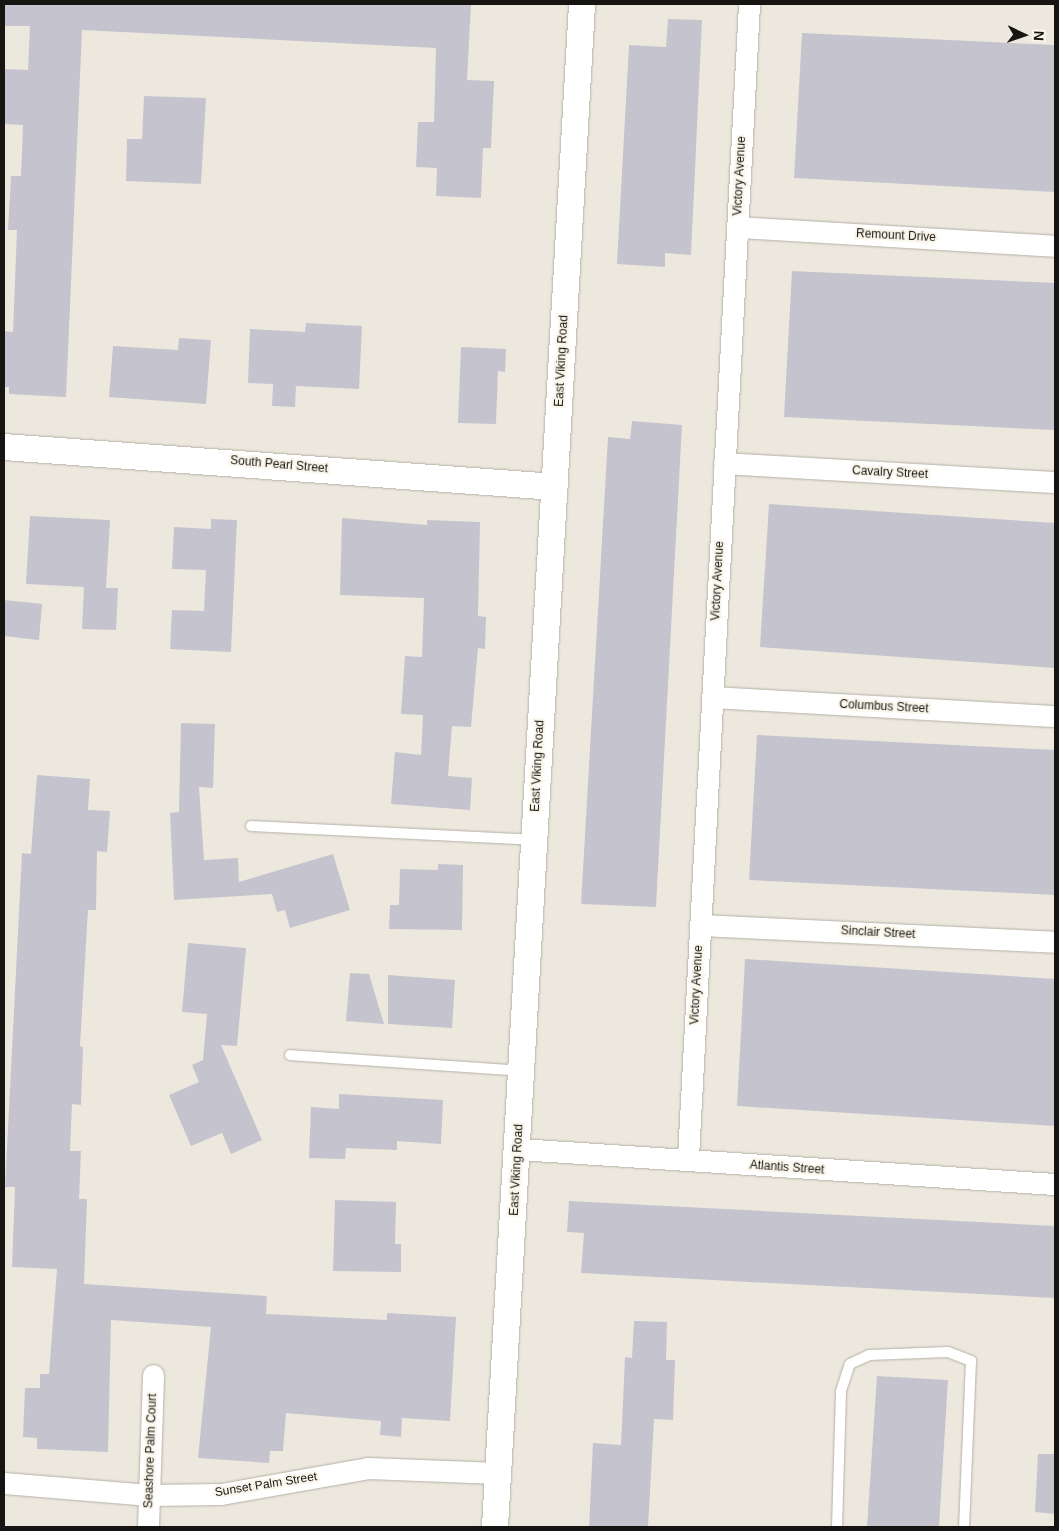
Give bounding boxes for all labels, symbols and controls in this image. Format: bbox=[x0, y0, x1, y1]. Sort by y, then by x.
north arrow bbox=[999, 10, 1049, 60]
text: N bbox=[1031, 30, 1047, 41]
street label: Victory Avenue bbox=[731, 136, 749, 216]
street label: Remount Drive bbox=[856, 227, 936, 245]
street label: East Viking Road bbox=[552, 315, 572, 407]
street label: South Pearl Street bbox=[230, 454, 328, 476]
street label: Cavalry Street bbox=[852, 464, 928, 482]
street label: Victory Avenue bbox=[709, 541, 727, 621]
street label: Columbus Street bbox=[839, 697, 929, 717]
street label: East Viking Road bbox=[528, 720, 548, 812]
street label: Sinclair Street bbox=[840, 924, 916, 942]
street label: Victory Avenue bbox=[688, 945, 706, 1025]
street label: East Viking Road bbox=[507, 1124, 527, 1216]
street label: Atlantis Street bbox=[749, 1158, 825, 1178]
street label: Seashore Palm Court bbox=[142, 1393, 160, 1509]
street label: Sunset Palm Street bbox=[214, 1470, 318, 1500]

